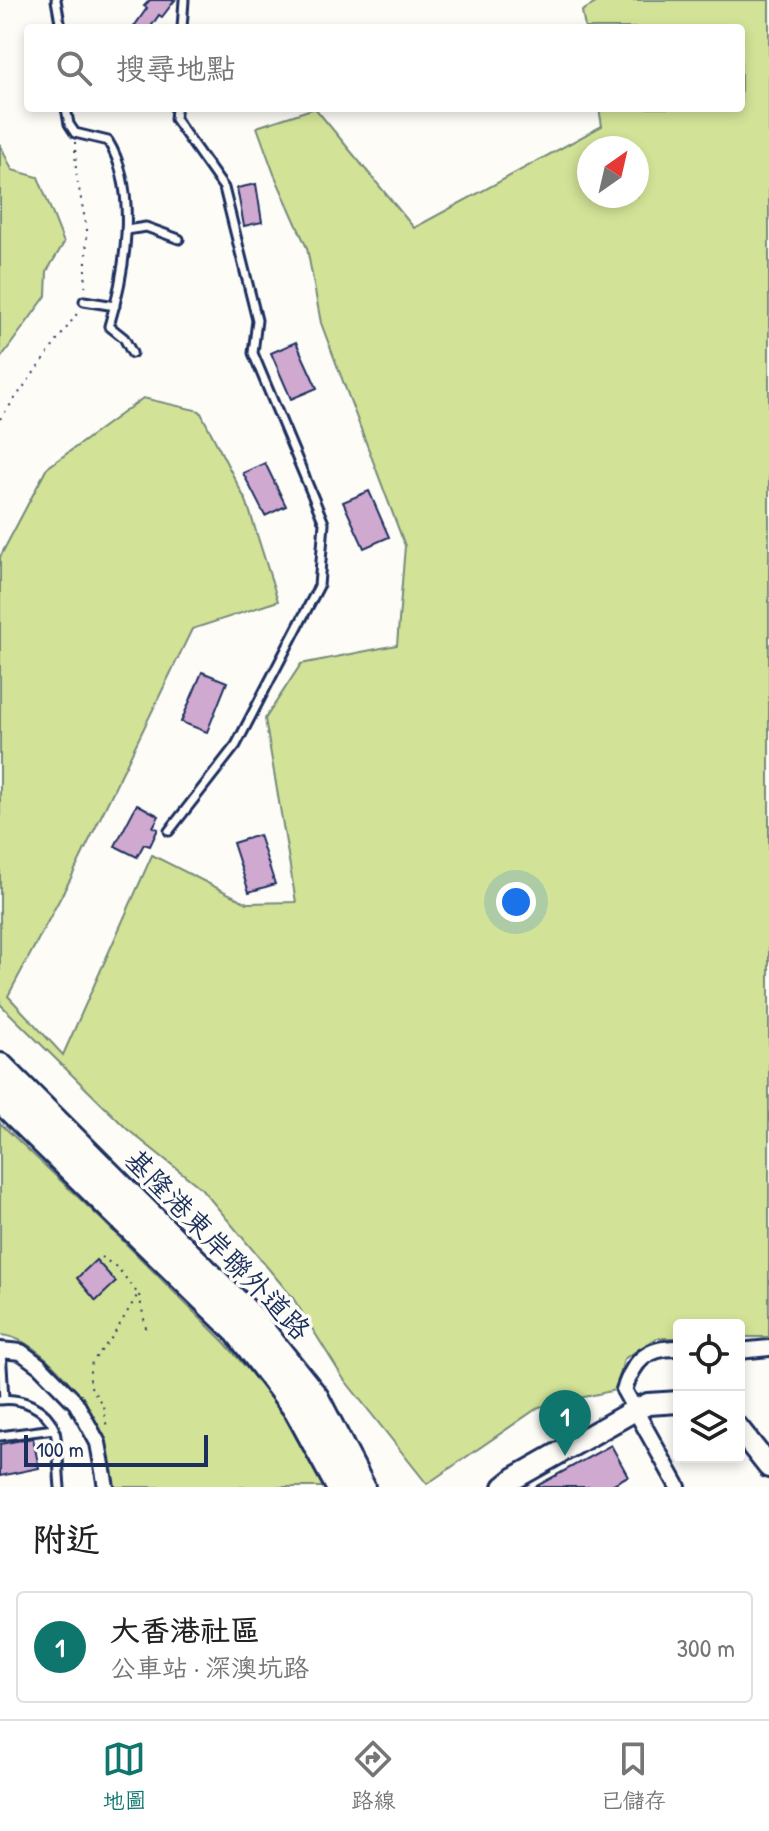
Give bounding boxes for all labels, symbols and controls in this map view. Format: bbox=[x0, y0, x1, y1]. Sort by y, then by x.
search box bbox=[24, 24, 745, 112]
icon: search bbox=[52, 46, 96, 90]
text: 搜尋地點 bbox=[116, 48, 236, 88]
north arrow bbox=[577, 136, 649, 208]
your location bbox=[496, 882, 536, 922]
street label: 基隆港東岸聯外道路 bbox=[117, 1140, 319, 1348]
map controls bbox=[673, 1319, 745, 1463]
button: locate bbox=[673, 1319, 745, 1391]
pin: 1 bbox=[539, 1390, 591, 1456]
button: layers bbox=[673, 1391, 745, 1463]
scale bar bbox=[24, 1431, 208, 1467]
text: 100 m bbox=[36, 1434, 84, 1464]
text: 附近 bbox=[32, 1516, 100, 1562]
text: 大香港社區 bbox=[110, 1610, 260, 1650]
text: 1 bbox=[55, 1630, 65, 1665]
text: 300 m bbox=[676, 1630, 735, 1665]
text: 公車站 · 深澳坑路 bbox=[110, 1650, 309, 1685]
tab: 地圖 bbox=[102, 1737, 147, 1815]
tab: 路線 bbox=[351, 1737, 396, 1815]
tab: 已儲存 bbox=[600, 1737, 667, 1815]

